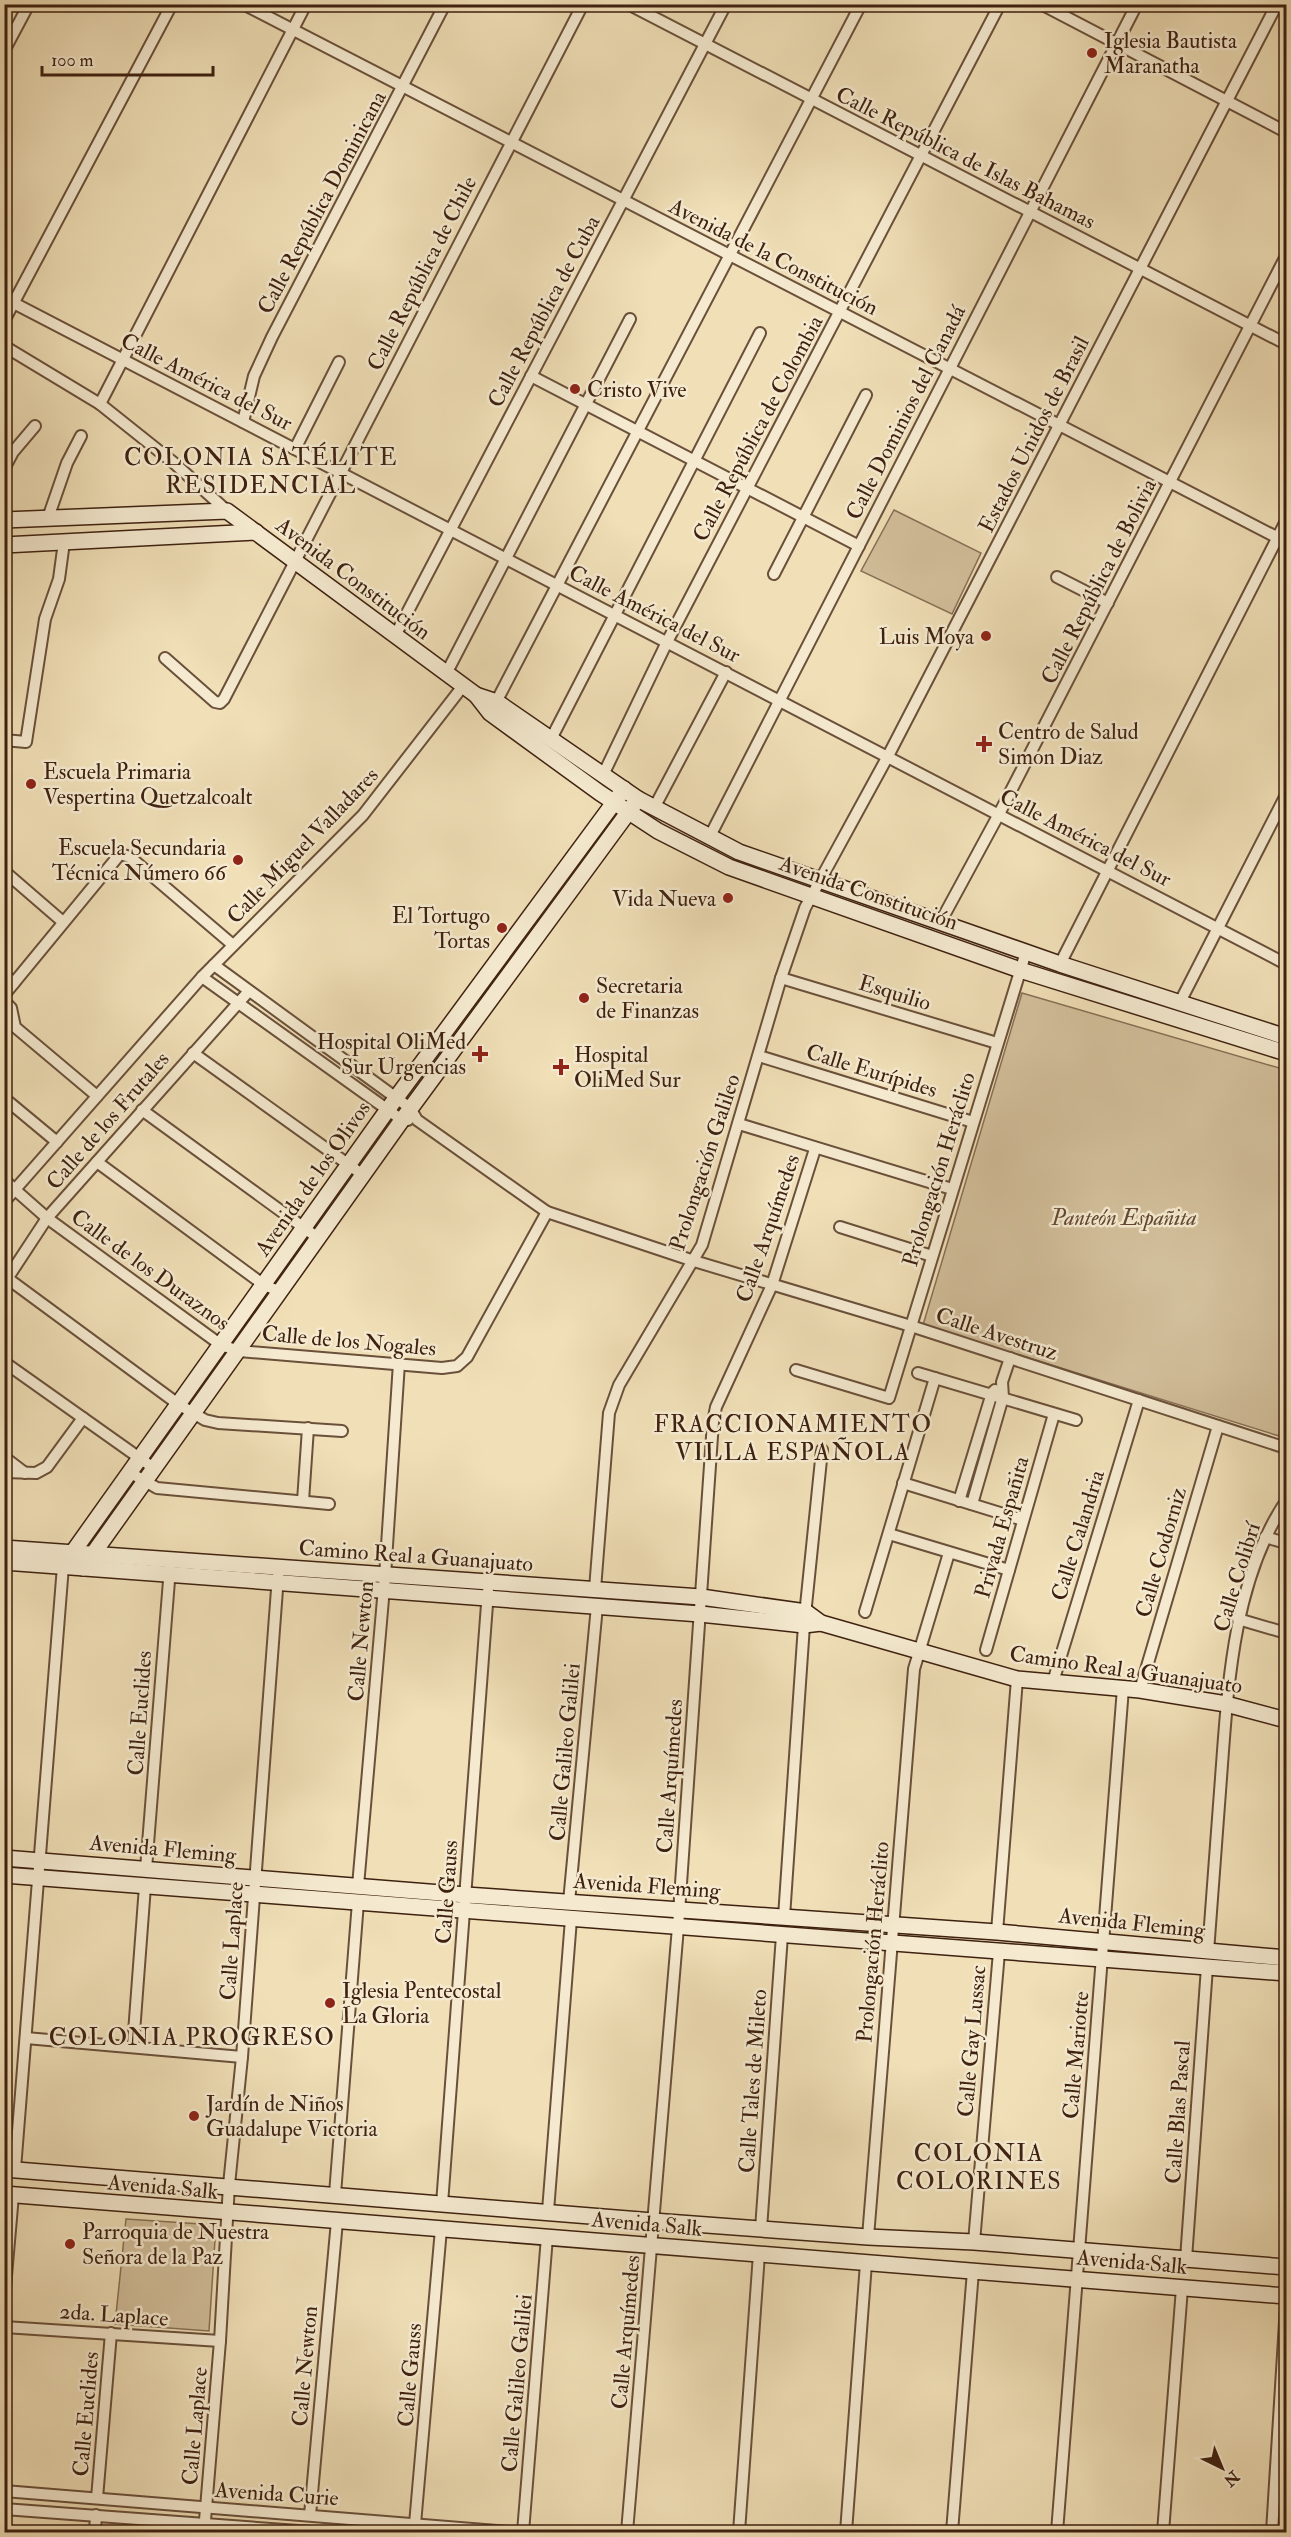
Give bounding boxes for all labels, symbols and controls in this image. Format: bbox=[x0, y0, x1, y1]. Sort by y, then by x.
place label: Iglesia Bautista Maranatha bbox=[1104, 27, 1238, 80]
scale bar bbox=[42, 39, 213, 77]
marker: Iglesia Bautista Maranatha bbox=[1085, 46, 1099, 60]
text: 100 m bbox=[51, 49, 94, 72]
street label: Calle República de Islas Bahamas bbox=[831, 80, 1100, 236]
street label: Calle República Dominicana bbox=[251, 85, 394, 319]
street label: Calle República de Chile bbox=[361, 171, 484, 376]
street label: Avenida de la Constitución bbox=[663, 192, 883, 322]
street label: Calle República de Cuba bbox=[481, 210, 608, 413]
street label: Calle Dominios del Canadá bbox=[840, 300, 973, 524]
street label: Calle República de Colombia bbox=[686, 310, 831, 547]
street label: Calle América del Sur bbox=[116, 327, 298, 438]
street label: Estados Unidos de Brasil bbox=[972, 331, 1096, 537]
place label: Cristo Vive bbox=[587, 376, 687, 404]
marker: Cristo Vive bbox=[568, 382, 582, 396]
district label: COLONIA SATÉLITE RESIDENCIAL bbox=[124, 441, 398, 501]
street label: Calle República de Bolivia bbox=[1035, 473, 1164, 689]
street label: Avenida Constitución bbox=[269, 511, 437, 646]
street label: Calle América del Sur bbox=[564, 559, 746, 670]
place label: Luis Moya bbox=[879, 623, 975, 651]
marker: Luis Moya bbox=[979, 629, 993, 643]
place label: Centro de Salud Simon Diaz bbox=[998, 718, 1139, 771]
marker: Centro de Salud Simon Diaz bbox=[975, 735, 993, 753]
place label: Escuela Primaria Vespertina Quetzalcoalt bbox=[43, 758, 253, 812]
street label: Calle Miguel Valladares bbox=[221, 762, 385, 930]
marker: Escuela Primaria Vespertina Quetzalcoalt bbox=[24, 777, 38, 791]
street label: Calle América del Sur bbox=[995, 783, 1177, 894]
place label: Escuela Secundaria Técnica Número 66 bbox=[52, 834, 228, 887]
street label: Avenida Constitución bbox=[775, 849, 962, 937]
marker: Escuela Secundaria Técnica Número 66 bbox=[231, 853, 245, 867]
place label: Vida Nueva bbox=[612, 885, 717, 913]
marker: Vida Nueva bbox=[721, 891, 735, 905]
place label: El Tortugo Tortas bbox=[392, 902, 490, 955]
marker: El Tortugo Tortas bbox=[495, 921, 509, 935]
street label: Esquilio bbox=[855, 969, 934, 1017]
place label: Secretaria de Finanzas bbox=[596, 972, 699, 1025]
marker: Secretaria de Finanzas bbox=[577, 991, 591, 1005]
place label: Hospital OliMed Sur Urgencias bbox=[317, 1028, 466, 1081]
street label: Calle Eurípides bbox=[802, 1038, 941, 1105]
place label: Hospital OliMed Sur bbox=[574, 1041, 681, 1094]
marker: Hospital OliMed Sur Urgencias bbox=[471, 1045, 489, 1063]
street label: Calle de los Frutales bbox=[40, 1046, 175, 1196]
marker: Hospital OliMed Sur bbox=[552, 1058, 570, 1076]
street label: Prolongación Heráclito bbox=[896, 1069, 982, 1270]
street label: Prolongación Galileo bbox=[663, 1070, 747, 1254]
street label: Avenida de los Olivos bbox=[248, 1096, 377, 1262]
street label: Calle Arquímedes bbox=[730, 1151, 806, 1306]
street label: Calle de los Duraznos bbox=[65, 1203, 235, 1337]
park label: Panteón Españita bbox=[1050, 1204, 1197, 1232]
street label: Calle Avestruz bbox=[932, 1301, 1062, 1367]
street label: Calle de los Nogales bbox=[261, 1319, 437, 1363]
district label: FRACCIONAMIENTO VILLA ESPAÑOLA bbox=[654, 1409, 932, 1468]
street label: Privada Españita bbox=[968, 1452, 1037, 1602]
street label: Calle Calandria bbox=[1045, 1466, 1111, 1604]
street label: Calle Codorniz bbox=[1129, 1484, 1193, 1621]
street label: Calle Colibrí bbox=[1207, 1517, 1267, 1635]
street label: Camino Real a Guanajuato bbox=[298, 1534, 534, 1578]
street label: Calle Newton bbox=[342, 1580, 380, 1703]
street label: Camino Real a Guanajuato bbox=[1008, 1640, 1244, 1700]
street label: Calle Euclides bbox=[122, 1650, 158, 1776]
street label: Calle Galileo Galilei bbox=[543, 1662, 587, 1842]
street label: Calle Arquímedes bbox=[651, 1698, 689, 1854]
street label: Avenida Fleming bbox=[87, 1829, 239, 1869]
street label: Calle Gauss bbox=[429, 1839, 465, 1945]
street label: Prolongación Heráclito bbox=[850, 1840, 896, 2044]
street label: Avenida Fleming bbox=[572, 1867, 722, 1905]
street label: Calle Laplace bbox=[214, 1881, 251, 2001]
street label: Avenida Fleming bbox=[1056, 1901, 1208, 1945]
street label: Calle Gay Lussac bbox=[951, 1964, 993, 2118]
place label: Iglesia Pentecostal La Gloria bbox=[342, 1977, 502, 2030]
street label: Calle Tales de Mileto bbox=[733, 1988, 773, 2174]
street label: Calle Mariotte bbox=[1056, 1990, 1096, 2120]
marker: Iglesia Pentecostal La Gloria bbox=[323, 1996, 337, 2010]
district label: COLONIA PROGRESO bbox=[49, 2022, 335, 2053]
street label: Calle Blas Pascal bbox=[1159, 2039, 1197, 2185]
place label: Jardín de Niños Guadalupe Victoria bbox=[205, 2090, 378, 2144]
marker: Jardín de Niños Guadalupe Victoria bbox=[187, 2109, 201, 2123]
district label: COLONIA COLORINES bbox=[896, 2138, 1062, 2197]
street label: Avenida Salk bbox=[105, 2168, 220, 2206]
street label: Avenida Salk bbox=[589, 2205, 704, 2243]
place label: Parroquia de Nuestra Señora de la Paz bbox=[82, 2218, 270, 2271]
marker: Parroquia de Nuestra Señora de la Paz bbox=[63, 2237, 77, 2251]
street label: Avenida Salk bbox=[1074, 2243, 1189, 2281]
street label: Calle Arquímedes bbox=[605, 2254, 647, 2410]
street label: Calle Galileo Galilei bbox=[495, 2293, 539, 2473]
street label: 2da. Laplace bbox=[59, 2297, 169, 2334]
street label: Calle Newton bbox=[286, 2305, 324, 2428]
street label: Calle Gauss bbox=[392, 2322, 428, 2428]
street label: Calle Euclides bbox=[67, 2351, 105, 2478]
street label: Calle Laplace bbox=[176, 2366, 215, 2487]
north arrow bbox=[1192, 2438, 1252, 2498]
text: N bbox=[1219, 2465, 1244, 2491]
street label: Avenida Curie bbox=[213, 2476, 340, 2512]

